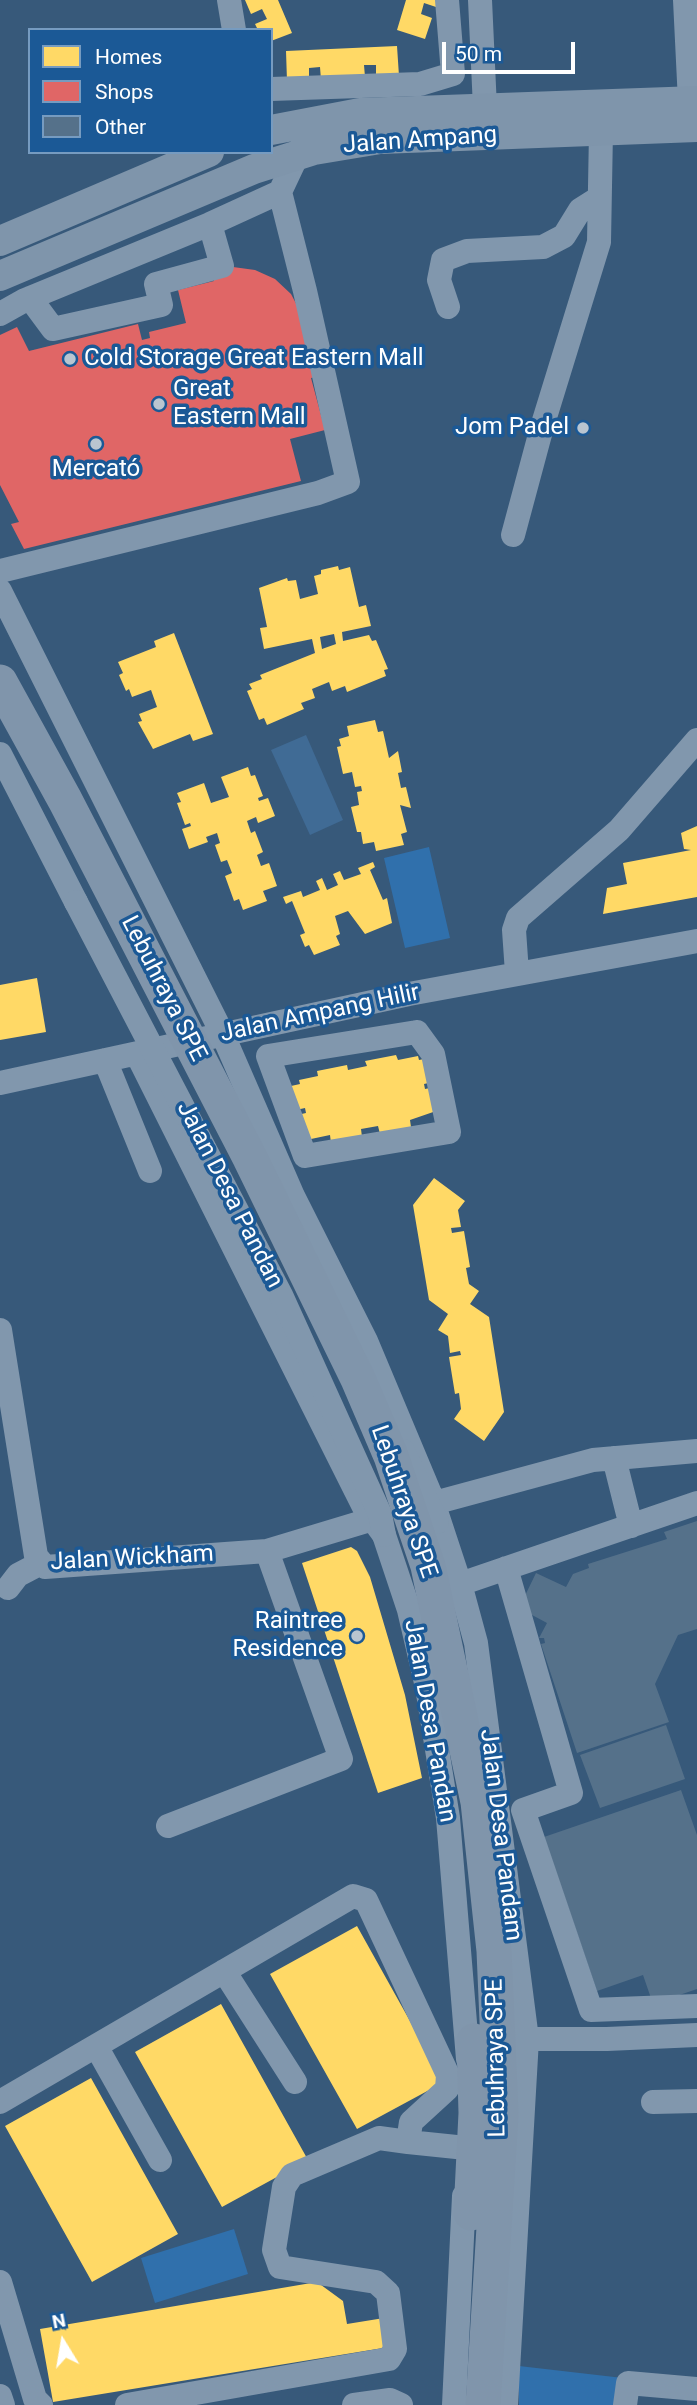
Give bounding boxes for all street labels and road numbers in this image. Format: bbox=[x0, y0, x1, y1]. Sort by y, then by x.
street label: Jalan Ampang bbox=[342, 121, 498, 161]
street label: Lebuhraya SPE bbox=[114, 911, 212, 1067]
street label: Jalan Ampang Hilir bbox=[218, 979, 422, 1049]
street label: Jalan Desa Pandan bbox=[170, 1097, 288, 1293]
street label: Lebuhraya SPE bbox=[363, 1422, 443, 1582]
street label: Jalan Wickham bbox=[50, 1540, 214, 1578]
street label: Jalan Desa Pandan bbox=[397, 1617, 461, 1825]
street label: Jalan Desa Pandam bbox=[473, 1727, 527, 1943]
street label: Lebuhraya SPE bbox=[481, 1978, 513, 2138]

